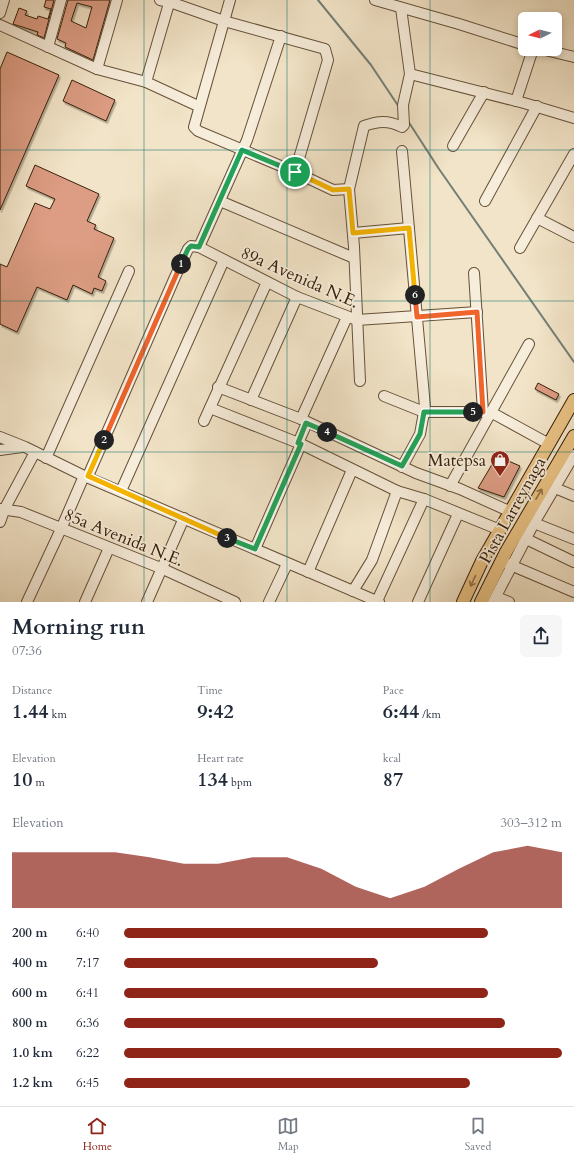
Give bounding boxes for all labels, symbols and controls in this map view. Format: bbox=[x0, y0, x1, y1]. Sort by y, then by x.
north arrow bbox=[518, 12, 562, 56]
map controls bbox=[518, 12, 562, 56]
pin bbox=[278, 155, 312, 189]
icon: arrive bbox=[284, 161, 306, 183]
street label: 89a Avenida N.E. bbox=[237, 241, 362, 314]
pin: 1 bbox=[171, 254, 191, 274]
text: 1 bbox=[178, 256, 184, 271]
pin: 6 bbox=[405, 285, 425, 305]
text: 6 bbox=[412, 287, 418, 302]
pin: 5 bbox=[463, 402, 483, 422]
text: 5 bbox=[470, 404, 476, 419]
pin: 4 bbox=[317, 422, 337, 442]
text: 4 bbox=[324, 424, 330, 439]
pin: 2 bbox=[94, 430, 114, 450]
text: 2 bbox=[101, 432, 107, 447]
place label: Matepsa bbox=[427, 449, 487, 472]
shop icon: Matepsa bbox=[489, 449, 511, 477]
street label: Pista Larreynaga bbox=[474, 452, 552, 568]
one-way arrow bbox=[536, 488, 544, 500]
street label: 85a Avenida N.E. bbox=[61, 503, 187, 572]
pin: 3 bbox=[217, 528, 237, 548]
text: 3 bbox=[224, 530, 230, 545]
one-way arrow bbox=[469, 574, 476, 586]
text: Morning run bbox=[12, 612, 145, 642]
button: share bbox=[520, 615, 562, 657]
text: 07:36 bbox=[12, 642, 42, 660]
text: Distance bbox=[12, 683, 52, 698]
text: Time bbox=[197, 683, 223, 698]
text: Pace bbox=[383, 683, 404, 698]
text: 1.44 bbox=[12, 698, 49, 725]
text: 9:42 bbox=[197, 698, 234, 725]
text: 6:44 bbox=[383, 698, 419, 725]
text: km bbox=[49, 707, 67, 722]
text: /km bbox=[419, 707, 441, 722]
text: Elevation bbox=[12, 751, 56, 766]
text: Heart rate bbox=[197, 751, 244, 766]
text: kcal bbox=[383, 751, 401, 766]
text: 10 bbox=[12, 766, 33, 793]
text: 134 bbox=[197, 766, 228, 793]
text: 87 bbox=[383, 766, 403, 793]
text: m bbox=[33, 775, 45, 790]
text: bpm bbox=[228, 775, 252, 790]
text: Elevation bbox=[12, 814, 64, 832]
text: 303–312 m bbox=[500, 814, 562, 832]
text: 200 m bbox=[12, 924, 47, 942]
text: 6:40 bbox=[76, 924, 99, 942]
text: 400 m bbox=[12, 954, 47, 972]
text: 7:17 bbox=[76, 954, 99, 972]
text: 600 m bbox=[12, 984, 47, 1002]
text: 6:41 bbox=[76, 984, 99, 1002]
text: 800 m bbox=[12, 1014, 47, 1032]
text: 6:36 bbox=[76, 1014, 99, 1032]
text: 1.0 km bbox=[12, 1044, 53, 1062]
text: 6:22 bbox=[76, 1044, 99, 1062]
text: 1.2 km bbox=[12, 1074, 53, 1092]
text: 6:45 bbox=[76, 1074, 99, 1092]
tab: Home bbox=[83, 1115, 112, 1154]
tab: Map bbox=[277, 1115, 299, 1154]
tab: Saved bbox=[465, 1115, 491, 1154]

